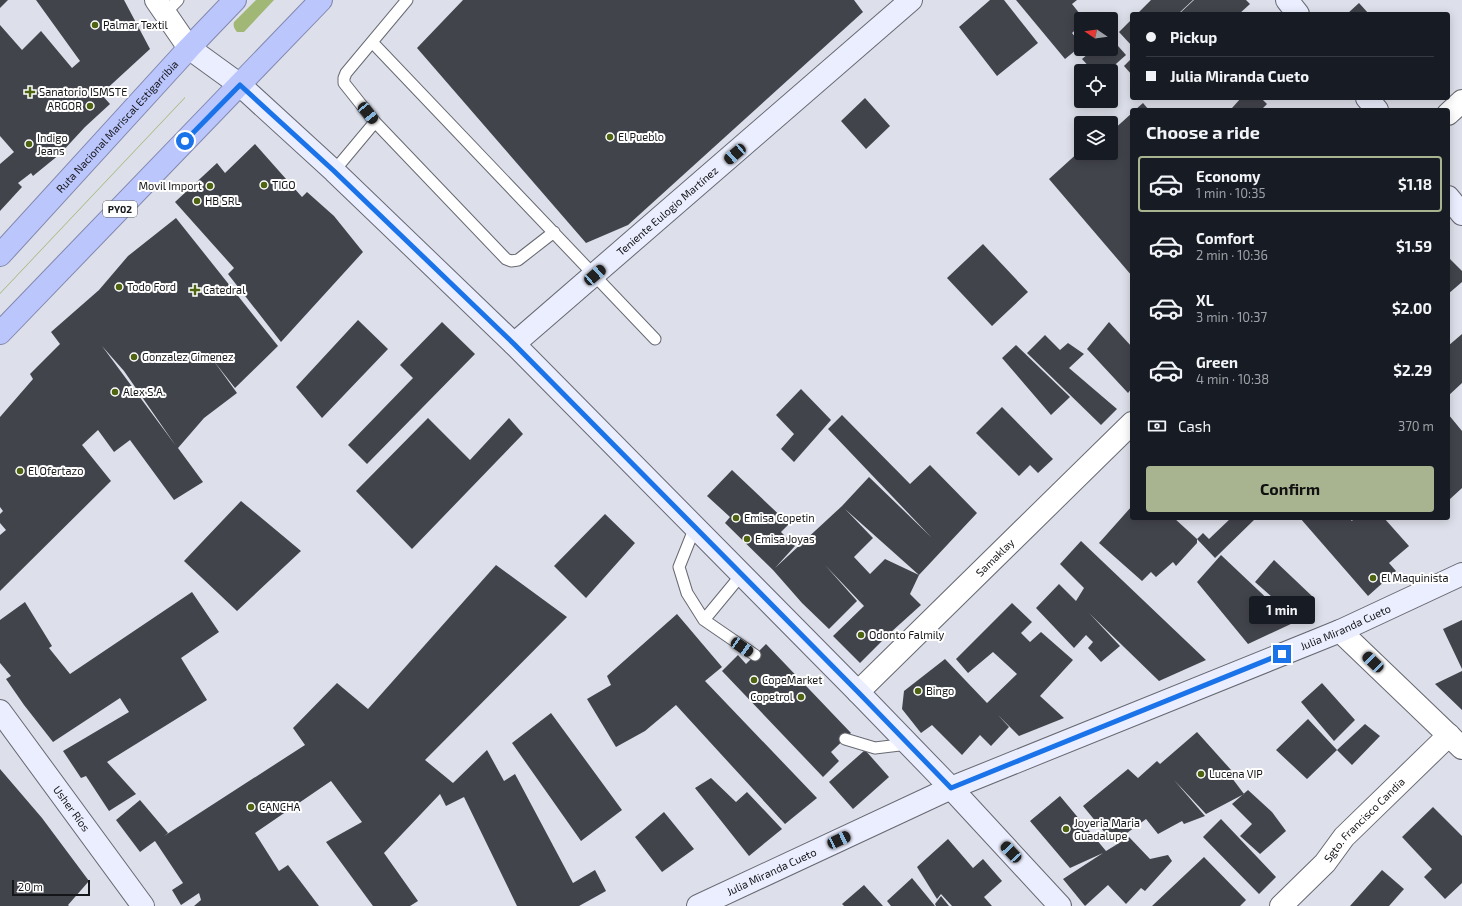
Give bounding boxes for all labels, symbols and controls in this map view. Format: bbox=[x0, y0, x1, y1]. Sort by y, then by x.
north arrow bbox=[1074, 12, 1118, 56]
map controls bbox=[1074, 12, 1118, 160]
place label: Palmar Textil bbox=[103, 18, 169, 31]
marker: Palmar Textil bbox=[90, 20, 100, 30]
text: Pickup bbox=[1170, 28, 1217, 46]
street label: Ruta Nacional Mariscal Estigarribia bbox=[53, 57, 181, 195]
button: locate bbox=[1074, 64, 1118, 108]
text: Julia Miranda Cueto bbox=[1170, 67, 1309, 85]
place label: Sanatorio ISMSTE bbox=[39, 85, 127, 98]
marker: Sanatorio ISMSTE bbox=[24, 86, 36, 98]
place label: ARGOR bbox=[47, 99, 82, 112]
car bbox=[356, 100, 380, 126]
marker: ARGOR bbox=[85, 101, 95, 111]
button: layers bbox=[1074, 116, 1118, 160]
text: Choose a ride bbox=[1146, 121, 1260, 143]
place label: El Pueblo bbox=[618, 130, 664, 143]
place label: Indigo Jeans bbox=[37, 131, 68, 157]
route start bbox=[176, 132, 194, 150]
marker: El Pueblo bbox=[605, 132, 615, 142]
marker: Indigo Jeans bbox=[24, 139, 34, 149]
car bbox=[722, 142, 748, 166]
street label: Teniente Eulogio Martínez bbox=[614, 163, 721, 258]
icon: car bbox=[1148, 166, 1184, 202]
text: Economy bbox=[1196, 167, 1261, 185]
text: $1.18 bbox=[1398, 175, 1432, 193]
place label: TIGO bbox=[272, 178, 296, 191]
place label: Movil Import bbox=[138, 179, 202, 192]
marker: TIGO bbox=[259, 180, 269, 190]
marker: Movil Import bbox=[205, 181, 215, 191]
text: 1 min · 10:35 bbox=[1196, 185, 1265, 201]
place label: HB SRL bbox=[205, 194, 241, 207]
marker: HB SRL bbox=[192, 196, 202, 206]
road number: PY02 bbox=[103, 201, 137, 217]
icon: car bbox=[1148, 228, 1184, 264]
text: Comfort bbox=[1196, 229, 1254, 247]
text: $1.59 bbox=[1396, 237, 1432, 255]
text: 2 min · 10:36 bbox=[1196, 247, 1268, 263]
car bbox=[582, 263, 608, 287]
place label: Todo Ford bbox=[127, 280, 176, 293]
marker: Todo Ford bbox=[114, 282, 124, 292]
place label: Catedral bbox=[203, 283, 246, 296]
marker: Catedral bbox=[190, 285, 200, 295]
icon: car bbox=[1148, 290, 1184, 326]
text: XL bbox=[1196, 291, 1214, 309]
text: $2.00 bbox=[1392, 299, 1432, 317]
text: 3 min · 10:37 bbox=[1196, 309, 1267, 325]
place label: Gonzalez Gimenez bbox=[142, 350, 234, 363]
marker: Gonzalez Gimenez bbox=[129, 352, 139, 362]
icon: car bbox=[1148, 352, 1184, 388]
text: Green bbox=[1196, 353, 1238, 371]
text: $2.29 bbox=[1393, 361, 1432, 379]
text: 4 min · 10:38 bbox=[1196, 371, 1269, 387]
place label: Alex S.A. bbox=[123, 385, 165, 398]
marker: Alex S.A. bbox=[110, 387, 120, 397]
icon: cash bbox=[1146, 415, 1168, 437]
text: Cash bbox=[1178, 417, 1211, 435]
text: 370 m bbox=[1398, 418, 1434, 434]
place label: El Ofertazo bbox=[28, 464, 83, 477]
marker: El Ofertazo bbox=[15, 466, 25, 476]
button: Confirm bbox=[1146, 466, 1434, 512]
place label: Emisa Copetin bbox=[744, 511, 815, 524]
marker: Emisa Copetin bbox=[731, 513, 741, 523]
place label: Emisa Joyas bbox=[755, 532, 815, 545]
marker: Emisa Joyas bbox=[742, 534, 752, 544]
street label: Samaklay bbox=[973, 535, 1017, 579]
place label: El Maquinista bbox=[1381, 571, 1449, 584]
marker: El Maquinista bbox=[1368, 573, 1378, 583]
callout: 1 min bbox=[1249, 596, 1315, 624]
street label: Julia Miranda Cueto bbox=[1298, 601, 1392, 652]
text: 1 min bbox=[1266, 602, 1298, 618]
place label: Odonto Falmily bbox=[869, 628, 945, 641]
marker: Odonto Falmily bbox=[856, 630, 866, 640]
car bbox=[729, 635, 755, 659]
route end bbox=[1273, 645, 1291, 663]
car bbox=[1360, 649, 1386, 675]
place label: CopeMarket bbox=[762, 673, 822, 686]
marker: CopeMarket bbox=[749, 675, 759, 685]
place label: Bingo bbox=[926, 684, 954, 697]
marker: Bingo bbox=[913, 686, 923, 696]
place label: Copetrol bbox=[750, 690, 794, 703]
marker: Copetrol bbox=[796, 692, 806, 702]
place label: Lucena VIP bbox=[1209, 767, 1263, 780]
marker: Lucena VIP bbox=[1196, 769, 1206, 779]
street label: Sgto. Francisco Candia bbox=[1321, 775, 1407, 865]
street label: Usher Ríos bbox=[51, 783, 93, 834]
place label: CANCHA bbox=[259, 800, 300, 813]
marker: CANCHA bbox=[246, 802, 256, 812]
place label: Joyeria Maria Guadalupe bbox=[1074, 816, 1140, 842]
marker: Joyeria Maria Guadalupe bbox=[1061, 824, 1071, 834]
car bbox=[826, 829, 852, 851]
car bbox=[998, 839, 1024, 865]
street label: Julia Miranda Cueto bbox=[724, 845, 818, 898]
scale bar bbox=[12, 878, 90, 897]
text: 20 m bbox=[18, 880, 43, 893]

